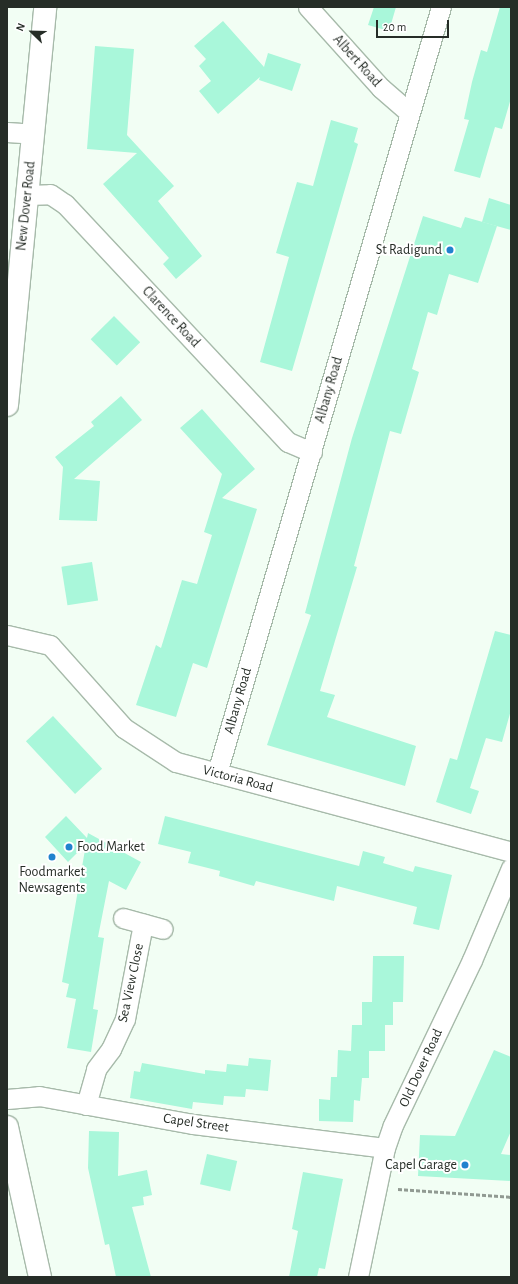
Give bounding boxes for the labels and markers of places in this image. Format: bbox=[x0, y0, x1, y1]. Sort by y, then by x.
place label: St Radigund bbox=[376, 242, 442, 258]
marker: St Radigund bbox=[445, 245, 455, 255]
place label: Food Market bbox=[77, 839, 145, 855]
marker: Food Market bbox=[64, 842, 74, 852]
marker: Foodmarket Newsagents bbox=[47, 852, 57, 862]
place label: Foodmarket Newsagents bbox=[19, 864, 85, 896]
place label: Capel Garage bbox=[385, 1157, 457, 1173]
marker: Capel Garage bbox=[460, 1160, 470, 1170]

